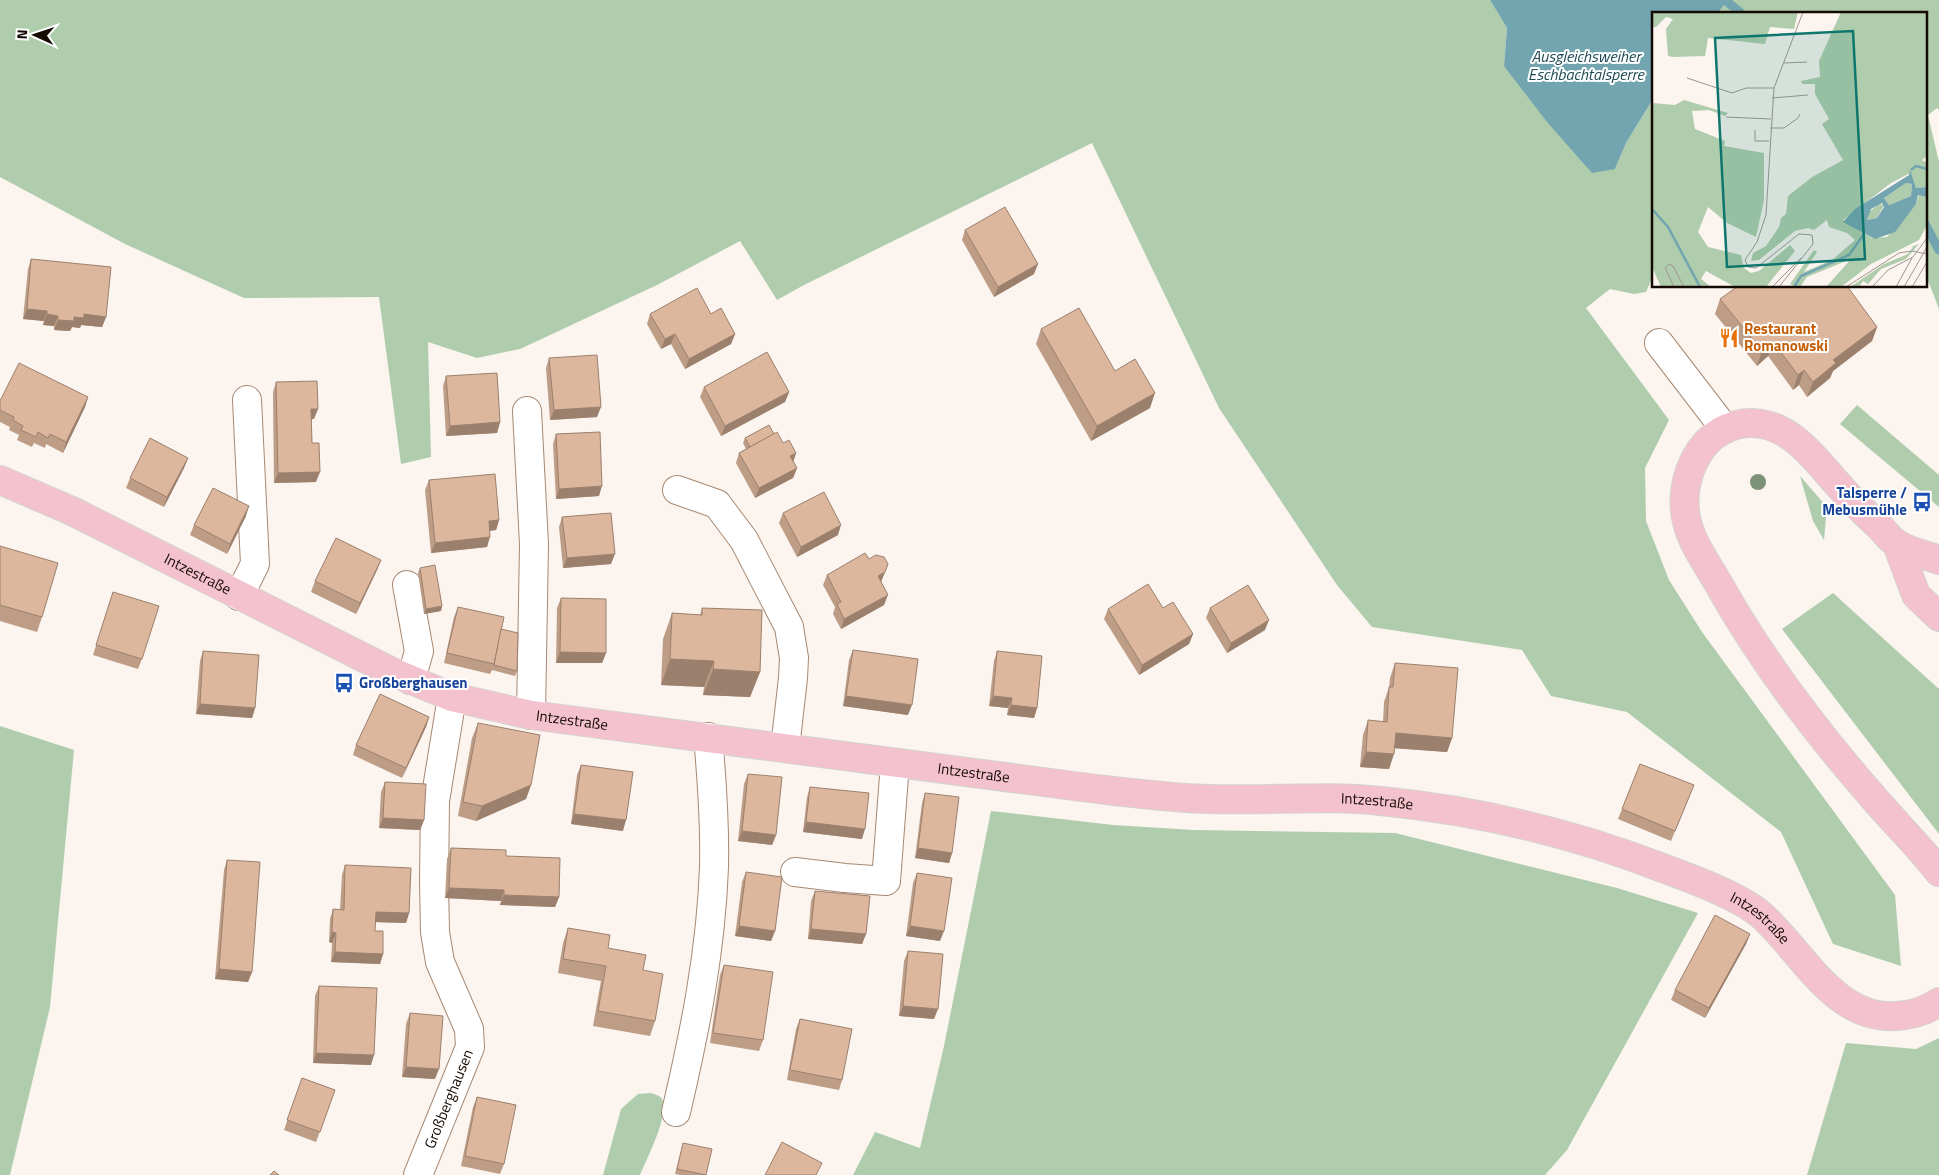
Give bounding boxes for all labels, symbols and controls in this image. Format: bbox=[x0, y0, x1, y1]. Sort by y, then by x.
north arrow bbox=[10, 10, 60, 60]
inset map bbox=[1652, 12, 1926, 288]
text: N bbox=[11, 29, 32, 40]
water label: Ausgleichsweiher Eschbachtalsperre bbox=[1528, 44, 1646, 86]
place label: Restaurant Romanowski bbox=[1744, 317, 1828, 357]
restaurant icon: Restaurant Romanowski bbox=[1718, 327, 1740, 349]
place label: Talsperre / Mebusmühle bbox=[1822, 481, 1907, 521]
bus stop icon: Talsperre / Mebusmühle bbox=[1911, 491, 1933, 513]
street label: Intzestraße bbox=[160, 547, 235, 600]
place label: Großberghausen bbox=[359, 671, 468, 694]
bus stop icon: Großberghausen bbox=[333, 672, 355, 694]
street label: Intzestraße bbox=[535, 704, 610, 736]
street label: Intzestraße bbox=[936, 756, 1011, 789]
street label: Intzestraße bbox=[1341, 786, 1415, 816]
street label: Intzestraße bbox=[1726, 886, 1796, 949]
street label: Großberghausen bbox=[418, 1046, 479, 1152]

